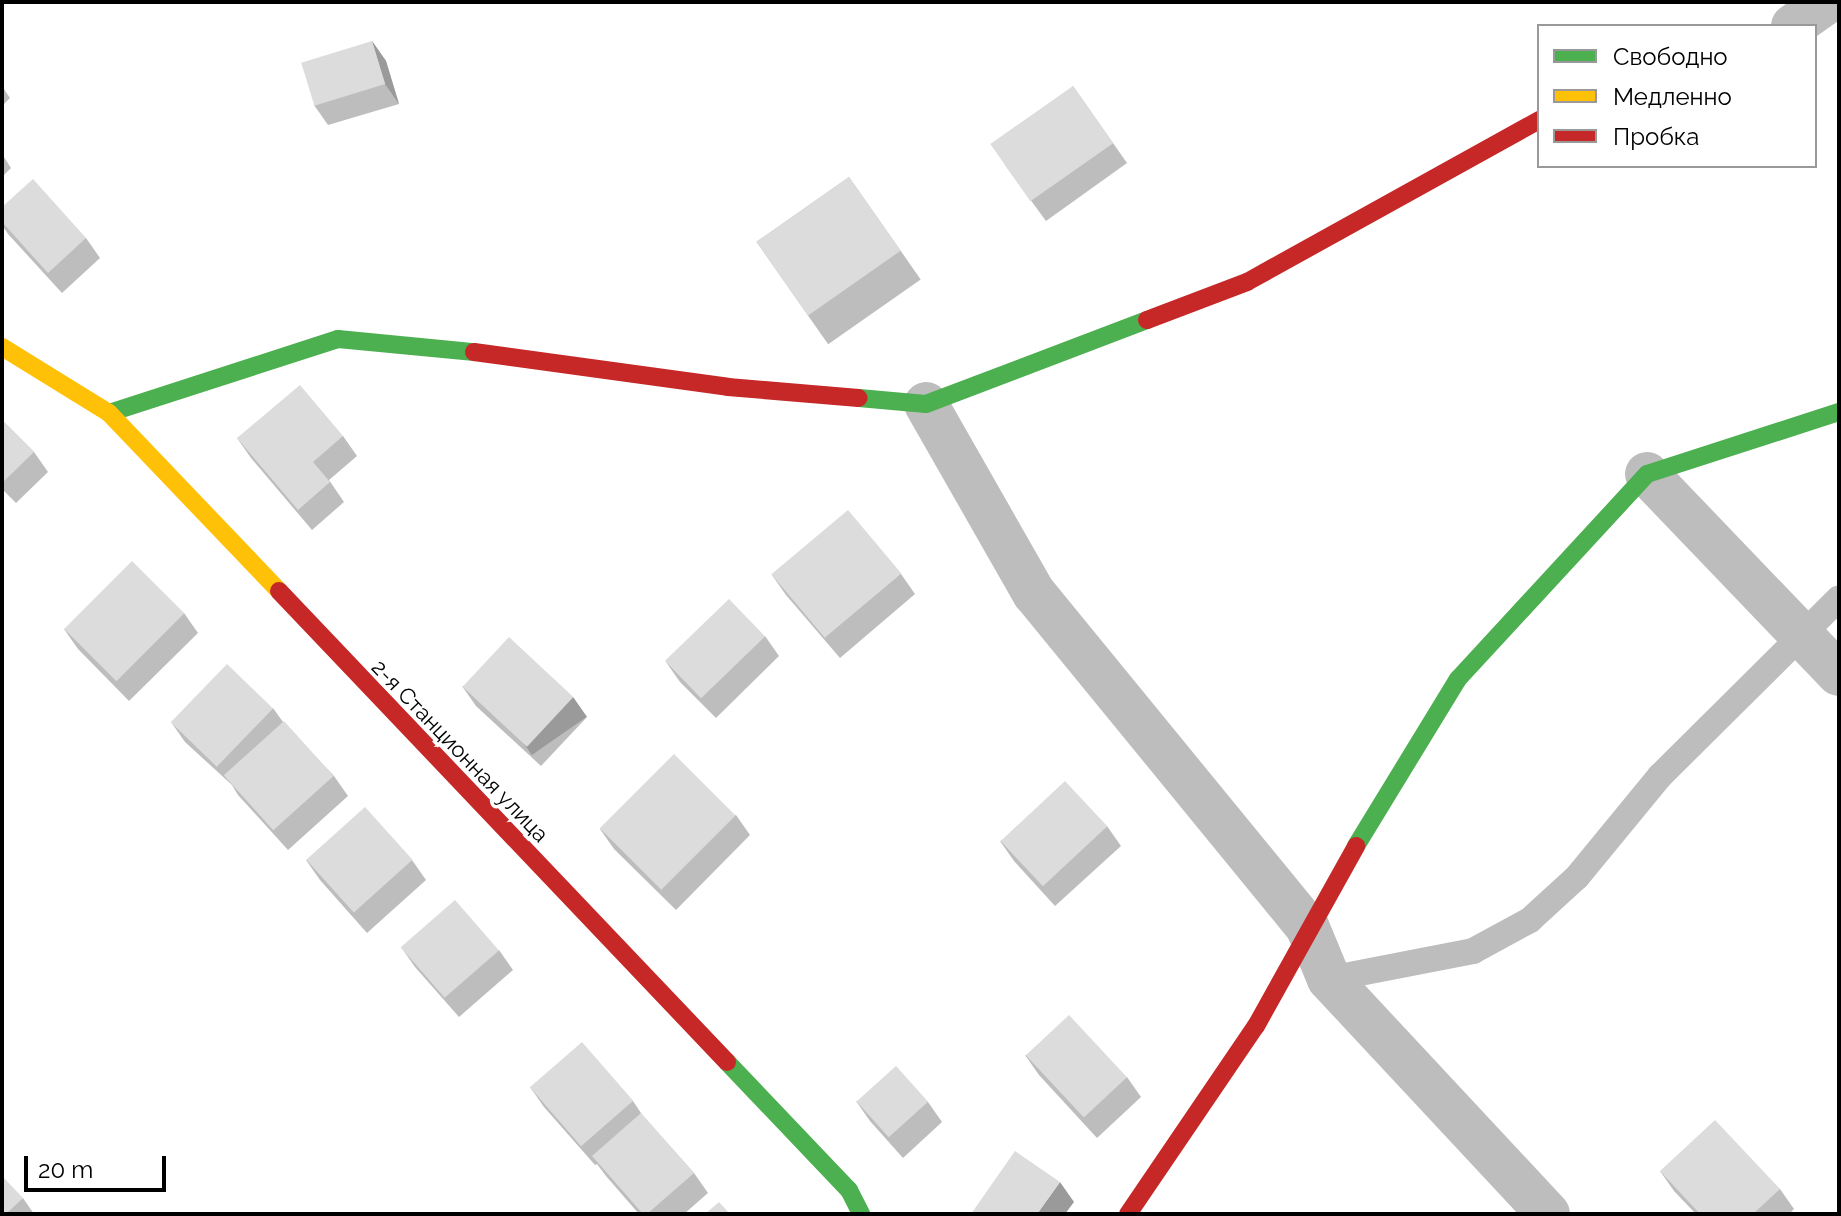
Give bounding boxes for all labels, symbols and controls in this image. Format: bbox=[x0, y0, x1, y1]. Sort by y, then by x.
legend bbox=[1537, 24, 1817, 168]
text: Свободно bbox=[1613, 42, 1728, 71]
text: Медленно bbox=[1613, 82, 1732, 111]
text: Пробка bbox=[1613, 122, 1699, 151]
street label: 2-я Станционная улица bbox=[366, 654, 554, 848]
scale bar bbox=[28, 1140, 170, 1190]
text: 20 m bbox=[38, 1155, 93, 1184]

